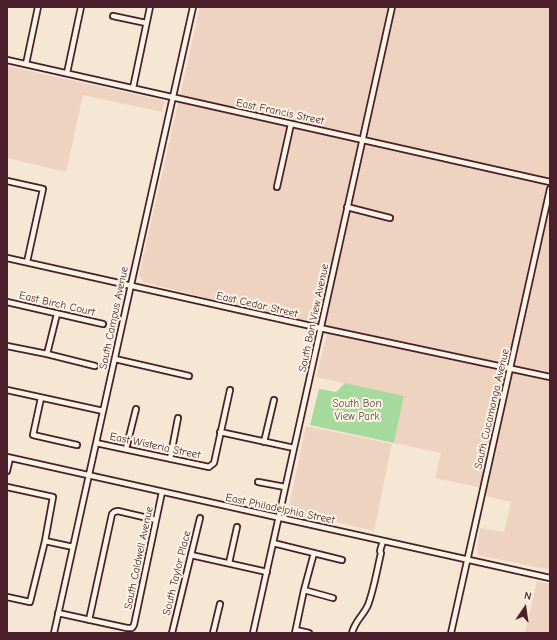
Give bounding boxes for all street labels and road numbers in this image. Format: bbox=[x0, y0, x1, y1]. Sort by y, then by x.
street label: East Francis Street bbox=[235, 96, 325, 128]
street label: South Bon View Avenue bbox=[296, 263, 332, 373]
street label: South Campus Avenue bbox=[97, 265, 131, 371]
street label: East Birch Court bbox=[18, 289, 96, 319]
street label: East Cedar Street bbox=[215, 289, 299, 321]
street label: South Cucamonga Avenue bbox=[472, 347, 512, 471]
street label: East Wisteria Street bbox=[108, 430, 202, 462]
street label: East Philadelphia Street bbox=[224, 491, 336, 527]
street label: South Caldwell Avenue bbox=[122, 505, 156, 611]
street label: South Taylor Place bbox=[160, 529, 194, 617]

